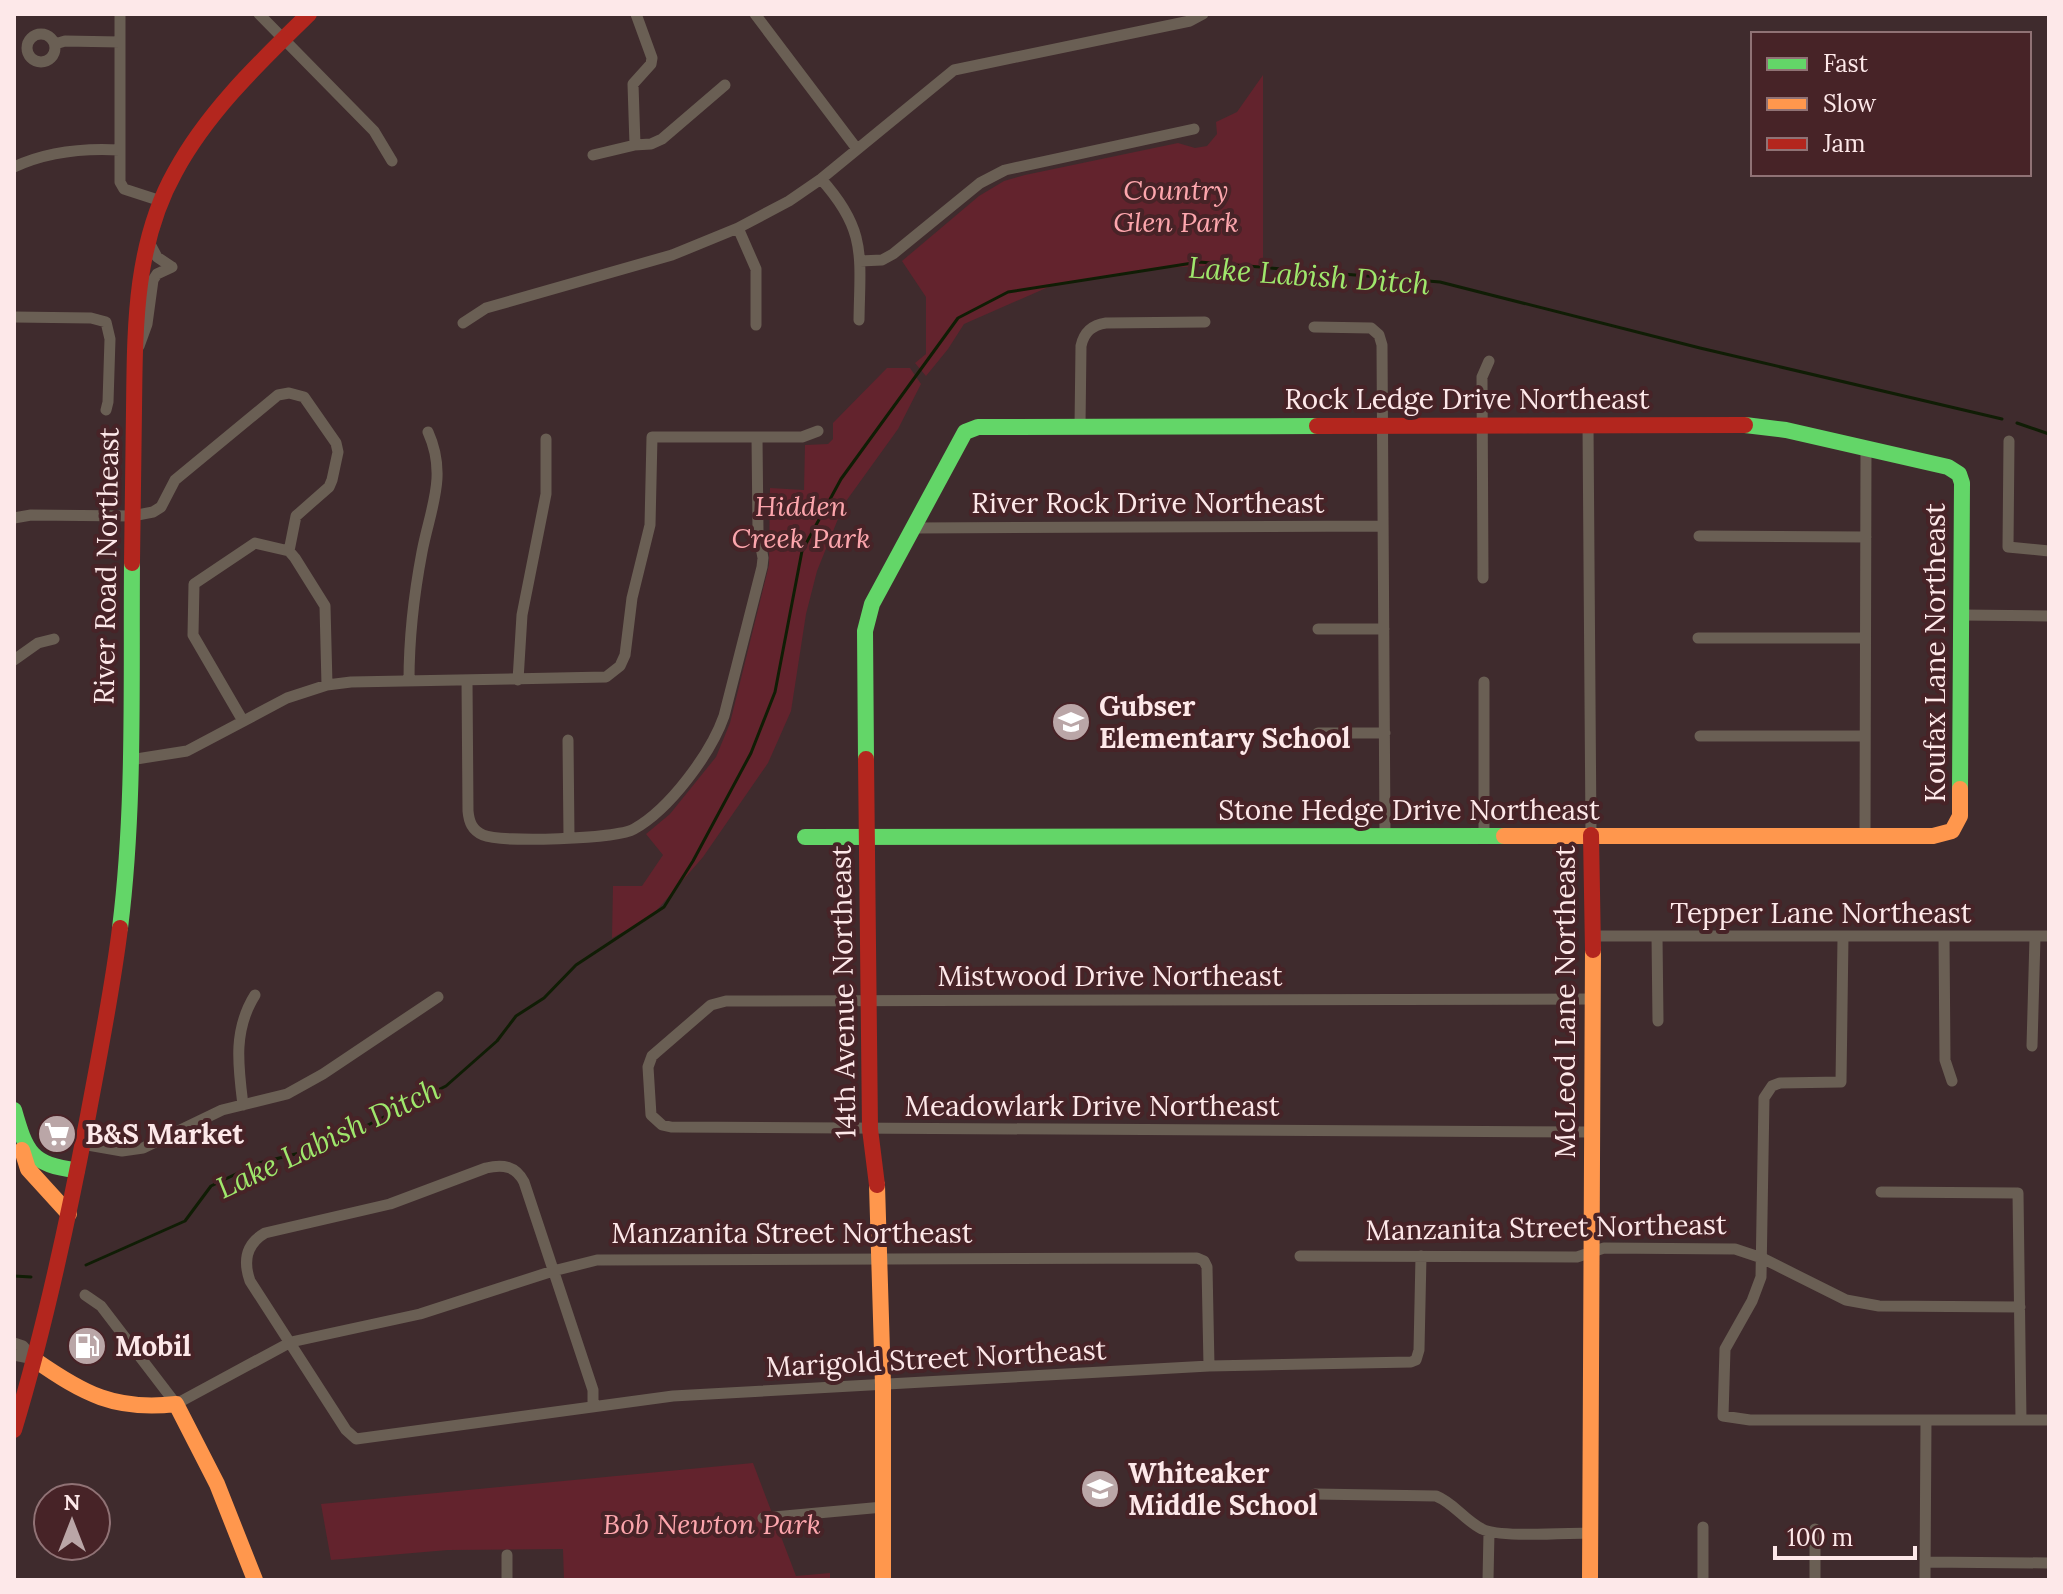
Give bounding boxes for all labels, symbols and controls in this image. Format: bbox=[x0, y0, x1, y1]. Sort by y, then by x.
legend bbox=[1751, 32, 2031, 176]
text: Fast bbox=[1823, 48, 1869, 79]
text: Slow bbox=[1823, 88, 1877, 119]
text: Jam bbox=[1822, 128, 1865, 159]
park label: Country Glen Park bbox=[1113, 172, 1239, 240]
water label: Lake Labish Ditch bbox=[1187, 248, 1431, 302]
street label: Rock Ledge Drive Northeast bbox=[1284, 381, 1650, 417]
street label: River Road Northeast bbox=[86, 427, 126, 705]
street label: River Rock Drive Northeast bbox=[971, 485, 1325, 521]
park label: Hidden Creek Park bbox=[731, 488, 871, 556]
street label: Koufax Lane Northeast bbox=[1917, 503, 1953, 803]
place label: Gubser Elementary School bbox=[1099, 688, 1351, 756]
school or university icon: Gubser Elementary School bbox=[1050, 701, 1092, 743]
street label: Stone Hedge Drive Northeast bbox=[1218, 792, 1600, 828]
street label: 14th Avenue Northeast bbox=[822, 845, 864, 1139]
street label: McLeod Lane Northeast bbox=[1547, 845, 1583, 1159]
street label: Tepper Lane Northeast bbox=[1670, 895, 1972, 931]
street label: Mistwood Drive Northeast bbox=[938, 958, 1283, 994]
water label: Lake Labish Ditch bbox=[210, 1070, 446, 1206]
street label: Meadowlark Drive Northeast bbox=[905, 1088, 1280, 1124]
supermarket icon: B&S Market bbox=[36, 1113, 78, 1155]
place label: B&S Market bbox=[85, 1116, 244, 1152]
street label: Manzanita Street Northeast bbox=[1365, 1206, 1727, 1248]
street label: Manzanita Street Northeast bbox=[611, 1215, 973, 1251]
fuel station icon: Mobil bbox=[66, 1325, 108, 1367]
place label: Mobil bbox=[115, 1328, 192, 1364]
street label: Marigold Street Northeast bbox=[765, 1331, 1107, 1385]
place label: Whiteaker Middle School bbox=[1128, 1455, 1318, 1523]
school or university icon: Whiteaker Middle School bbox=[1079, 1468, 1121, 1510]
north arrow bbox=[32, 1482, 112, 1562]
text: N bbox=[63, 1488, 81, 1516]
park label: Bob Newton Park bbox=[603, 1506, 821, 1542]
scale bar bbox=[1775, 1510, 1915, 1560]
text: 100 m bbox=[1787, 1522, 1853, 1553]

